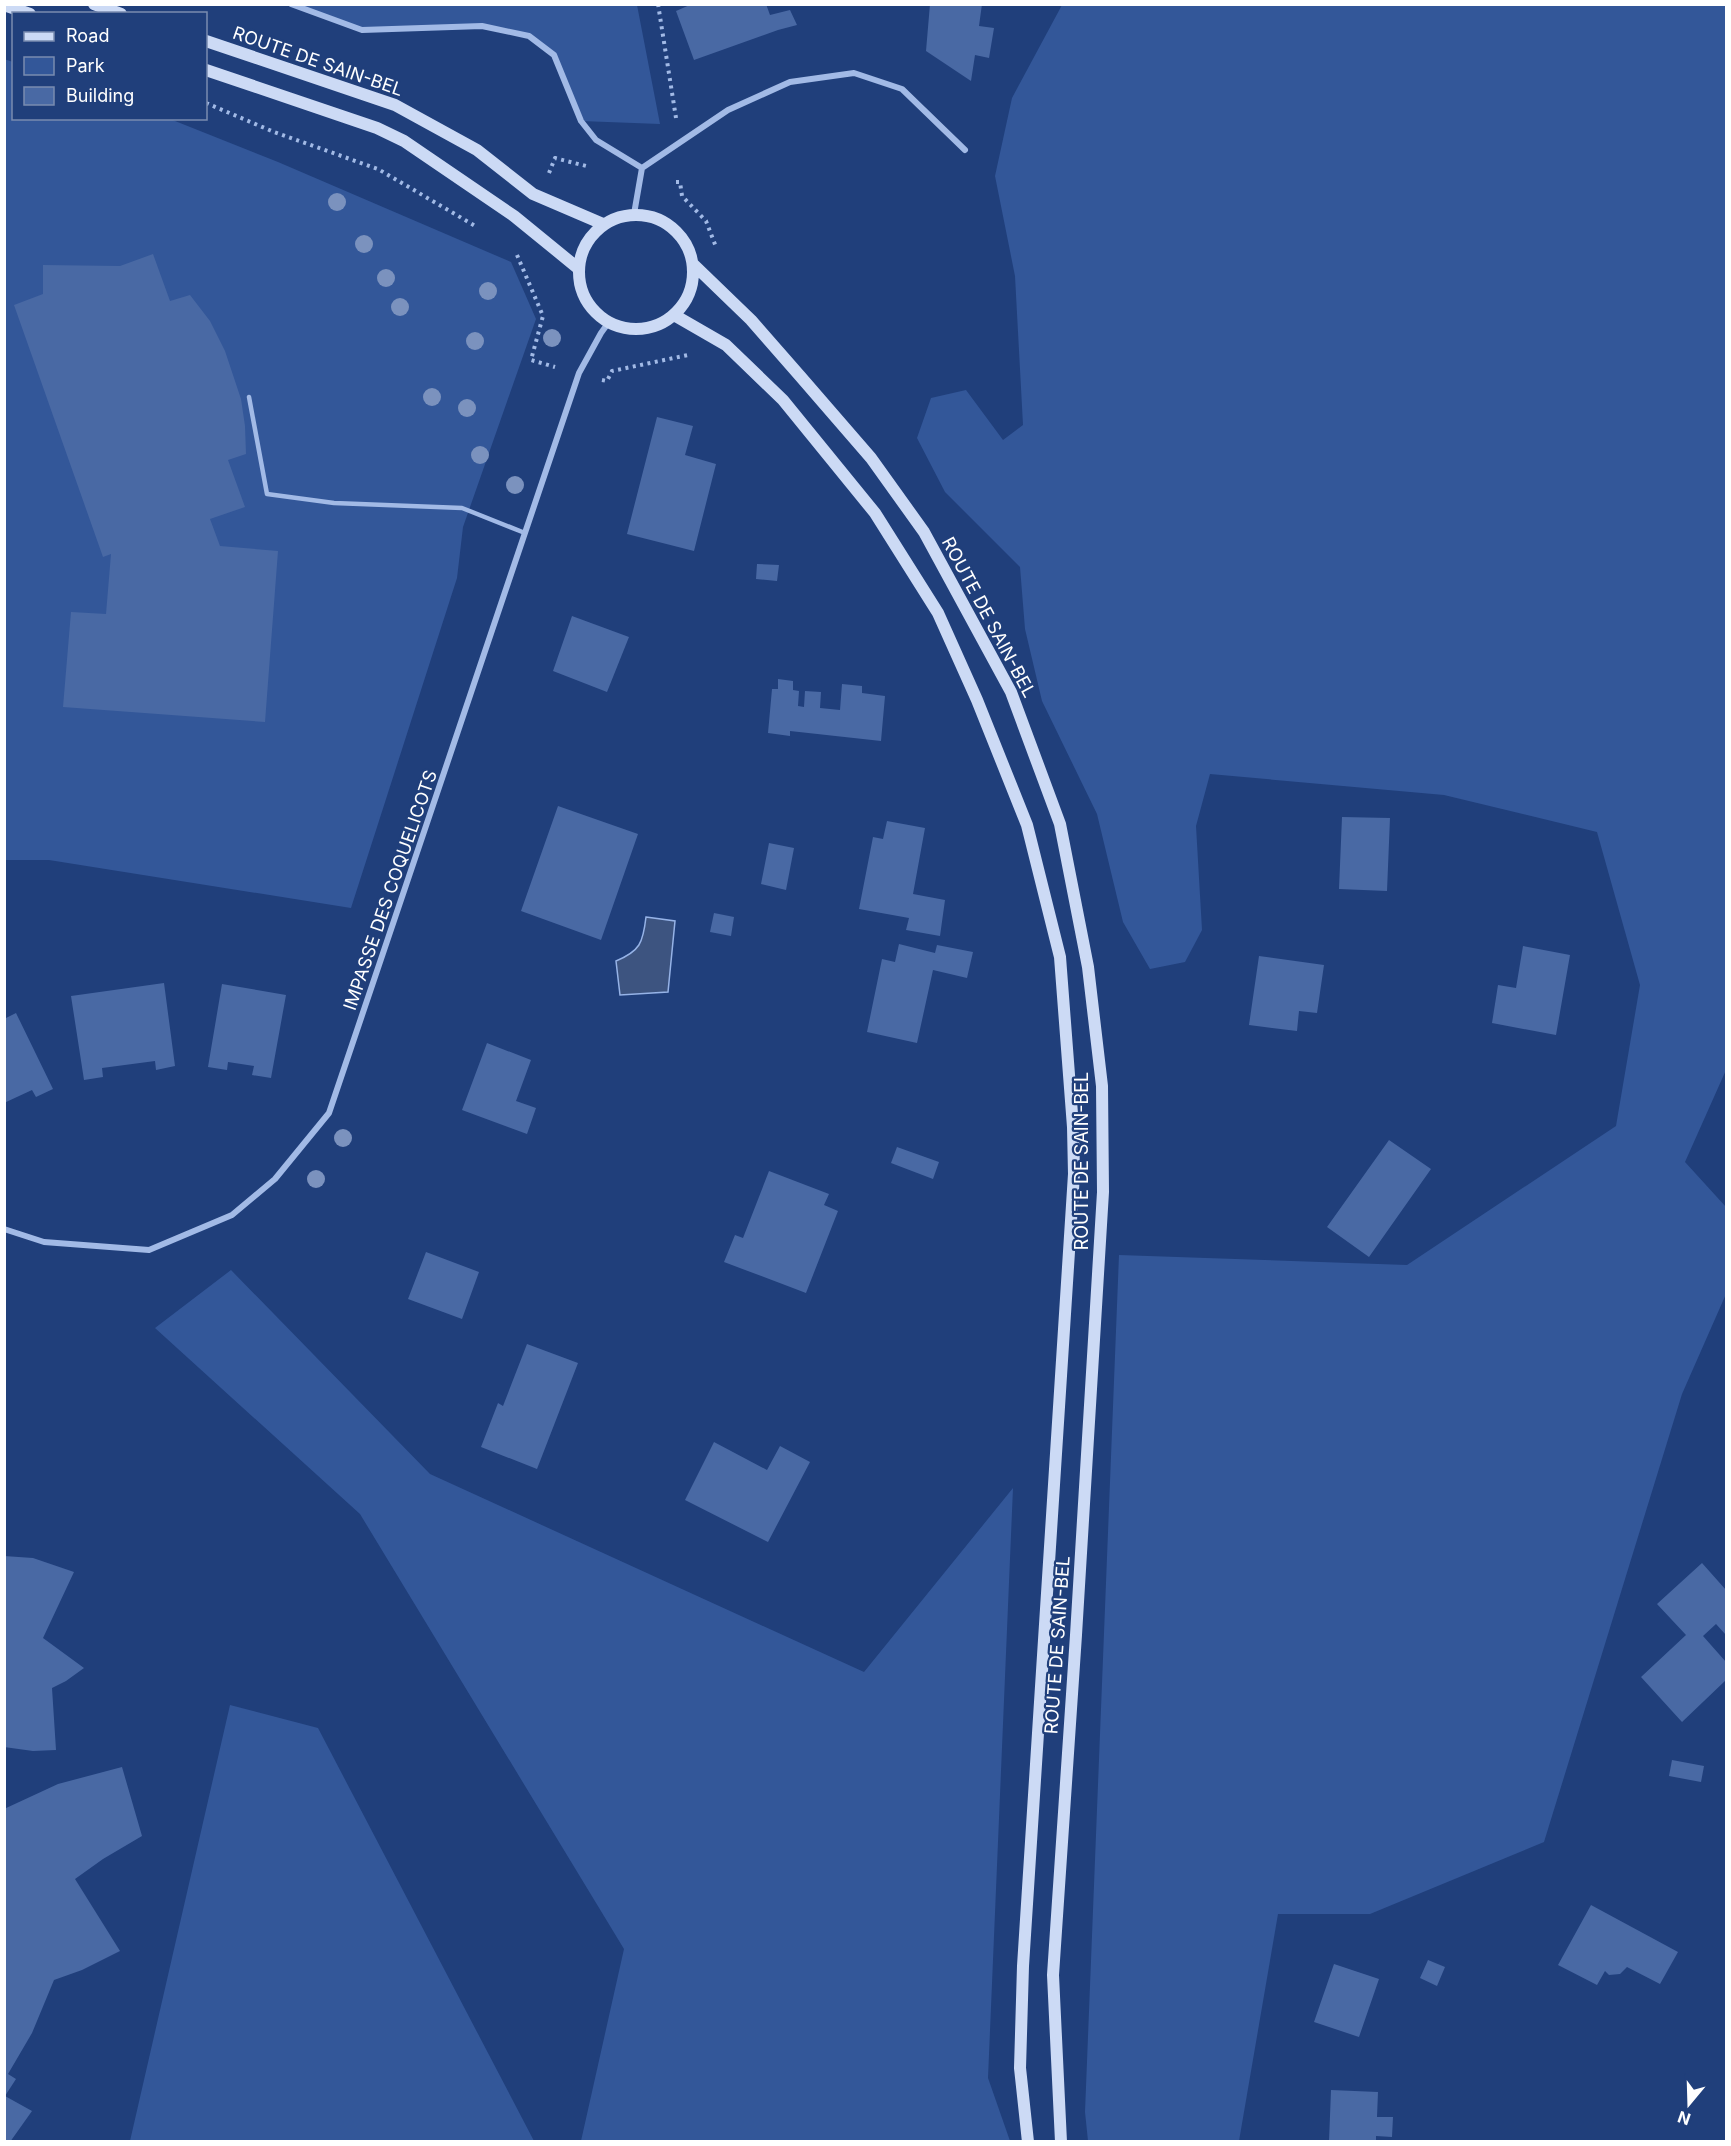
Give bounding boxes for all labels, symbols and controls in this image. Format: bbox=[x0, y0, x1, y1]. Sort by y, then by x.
legend bbox=[12, 12, 207, 120]
street label: ROUTE DE SAIN-BEL bbox=[230, 22, 406, 100]
text: Road bbox=[66, 25, 109, 46]
text: Park bbox=[66, 55, 105, 76]
text: Building bbox=[66, 85, 134, 106]
street label: ROUTE DE SAIN-BEL bbox=[938, 533, 1040, 701]
street label: IMPASSE DES COQUELICOTS bbox=[339, 767, 441, 1013]
street label: ROUTE DE SAIN-BEL bbox=[1071, 1072, 1092, 1250]
street label: ROUTE DE SAIN-BEL bbox=[1040, 1555, 1074, 1735]
north arrow bbox=[1659, 2074, 1719, 2134]
text: N bbox=[1675, 2107, 1693, 2130]

